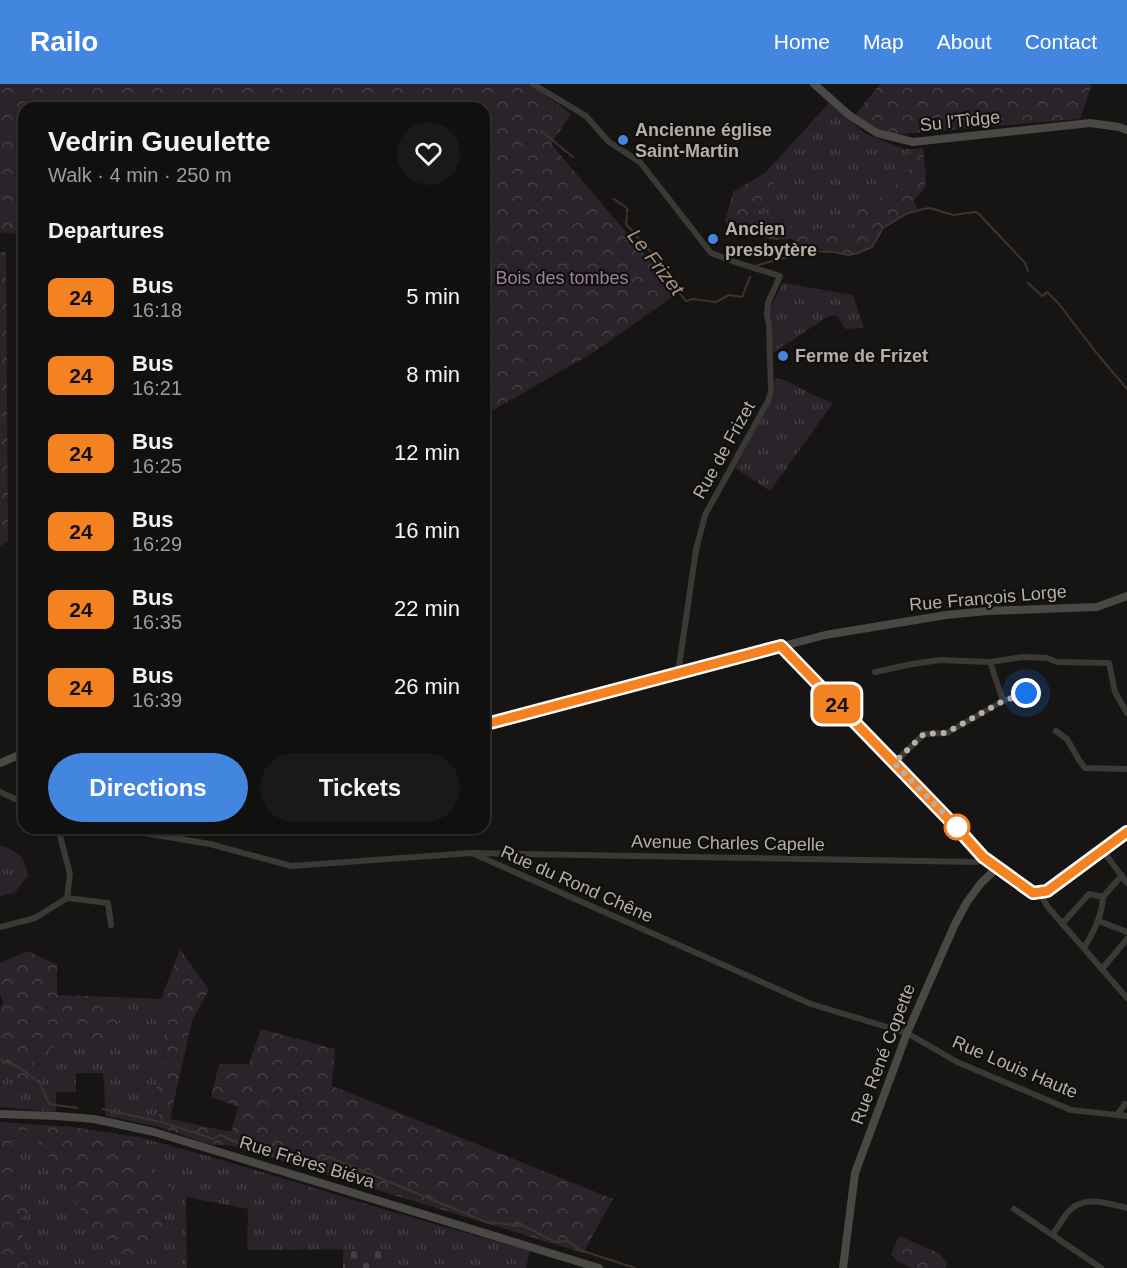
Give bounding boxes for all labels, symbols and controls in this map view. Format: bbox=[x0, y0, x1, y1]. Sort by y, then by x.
text: Railo bbox=[30, 26, 98, 57]
text: Home bbox=[774, 30, 830, 53]
text: Map bbox=[863, 30, 904, 53]
text: About bbox=[937, 30, 992, 53]
text: Contact bbox=[1025, 30, 1097, 53]
street label: Su l'Tîdge bbox=[919, 107, 1001, 135]
place label: Ancienne église Saint-Martin bbox=[635, 120, 772, 161]
button: heart bbox=[397, 122, 460, 185]
text: Vedrin Gueulette bbox=[48, 126, 271, 157]
marker: Ancienne église Saint-Martin bbox=[616, 133, 630, 147]
text: Walk · 4 min · 250 m bbox=[48, 164, 232, 186]
text: Departures bbox=[48, 218, 164, 243]
place label: Ancien presbytère bbox=[725, 219, 817, 260]
water label: Le Frizet bbox=[623, 225, 690, 301]
marker: Ancien presbytère bbox=[706, 232, 720, 246]
park label: Bois des tombes bbox=[495, 268, 629, 288]
text: Bus bbox=[132, 273, 174, 298]
text: 5 min bbox=[406, 284, 460, 309]
text: 24 bbox=[69, 286, 93, 309]
text: 16:18 bbox=[132, 299, 182, 321]
place label: Ferme de Frizet bbox=[795, 346, 928, 366]
marker: Ferme de Frizet bbox=[776, 349, 790, 363]
text: Bus bbox=[132, 351, 174, 376]
text: 8 min bbox=[406, 362, 460, 387]
text: 24 bbox=[69, 364, 93, 387]
text: 16:21 bbox=[132, 377, 182, 399]
street label: Rue de Frizet bbox=[689, 398, 759, 502]
text: Bus bbox=[132, 429, 174, 454]
text: 12 min bbox=[394, 440, 460, 465]
text: 24 bbox=[69, 442, 93, 465]
text: 16:25 bbox=[132, 455, 182, 477]
text: Bus bbox=[132, 507, 174, 532]
text: 16 min bbox=[394, 518, 460, 543]
text: 24 bbox=[69, 520, 93, 543]
text: 16:29 bbox=[132, 533, 182, 555]
street label: Rue François Lorge bbox=[908, 581, 1068, 615]
text: Bus bbox=[132, 585, 174, 610]
text: 22 min bbox=[394, 596, 460, 621]
text: 24 bbox=[69, 598, 93, 621]
text: 16:35 bbox=[132, 611, 182, 633]
text: Bus bbox=[132, 663, 174, 688]
text: 26 min bbox=[394, 674, 460, 699]
text: 24 bbox=[69, 676, 93, 699]
your location bbox=[1011, 678, 1041, 708]
line badge: 24 bbox=[810, 684, 864, 724]
text: 16:39 bbox=[132, 689, 182, 711]
text: 24 bbox=[825, 693, 849, 716]
button: Directions bbox=[48, 753, 248, 822]
button: Tickets bbox=[260, 753, 460, 822]
unlabelled marker bbox=[944, 814, 970, 840]
street label: Avenue Charles Capelle bbox=[631, 831, 825, 855]
street label: Rue du Rond Chêne bbox=[498, 841, 656, 927]
street label: Rue René Copette bbox=[847, 981, 919, 1127]
street label: Rue Louis Haute bbox=[949, 1032, 1081, 1102]
street label: Rue Frères Biéva bbox=[237, 1132, 378, 1192]

